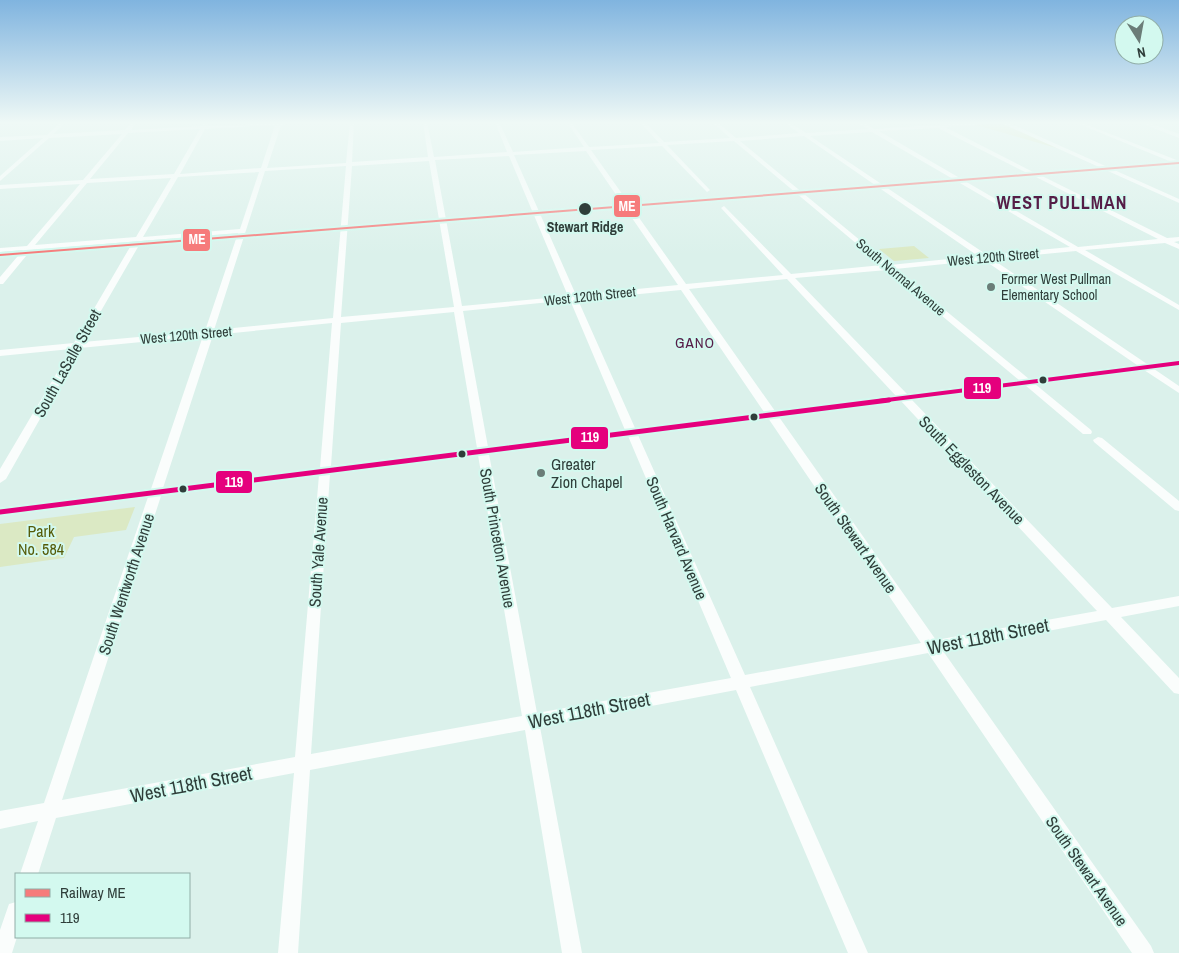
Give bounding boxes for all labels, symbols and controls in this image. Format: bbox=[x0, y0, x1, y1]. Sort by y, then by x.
north arrow bbox=[1114, 15, 1164, 65]
text: N bbox=[1136, 43, 1147, 62]
district label: WEST PULLMAN bbox=[997, 190, 1127, 215]
line badge: ME bbox=[613, 194, 641, 218]
text: ME bbox=[618, 197, 636, 215]
marker: Stewart Ridge bbox=[577, 201, 593, 217]
place label: Stewart Ridge bbox=[547, 218, 623, 236]
line badge: ME bbox=[182, 228, 211, 252]
text: ME bbox=[188, 230, 206, 248]
street label: South Normal Avenue bbox=[853, 234, 949, 320]
street label: West 120th Street bbox=[947, 244, 1039, 270]
place label: Former West Pullman Elementary School bbox=[1001, 270, 1111, 304]
marker: Former West Pullman Elementary School bbox=[985, 281, 997, 293]
street label: West 120th Street bbox=[543, 282, 637, 310]
street label: South LaSalle Street bbox=[28, 305, 106, 421]
street label: West 120th Street bbox=[140, 322, 232, 348]
district label: GANO bbox=[675, 332, 715, 353]
unlabelled marker bbox=[1038, 375, 1048, 385]
line badge: 119 bbox=[963, 376, 1002, 400]
text: 119 bbox=[973, 379, 991, 397]
street label: South Eggleston Avenue bbox=[914, 411, 1030, 529]
unlabelled marker bbox=[749, 412, 759, 422]
line badge: 119 bbox=[570, 426, 609, 450]
text: 119 bbox=[581, 428, 599, 446]
unlabelled marker bbox=[457, 449, 467, 459]
place label: Greater Zion Chapel bbox=[551, 453, 623, 493]
street label: South Princeton Avenue bbox=[475, 467, 521, 609]
marker: Greater Zion Chapel bbox=[535, 467, 547, 479]
line badge: 119 bbox=[215, 470, 253, 494]
text: 119 bbox=[225, 473, 243, 491]
street label: South Harvard Avenue bbox=[641, 473, 713, 603]
street label: South Stewart Avenue bbox=[810, 479, 902, 597]
unlabelled marker bbox=[178, 484, 188, 494]
street label: South Yale Avenue bbox=[303, 496, 333, 608]
street label: South Wentworth Avenue bbox=[93, 510, 159, 658]
park label: Park No. 584 bbox=[18, 520, 64, 560]
street label: West 118th Street bbox=[925, 611, 1052, 661]
street label: West 118th Street bbox=[526, 685, 653, 735]
street label: West 118th Street bbox=[128, 759, 255, 809]
street label: South Stewart Avenue bbox=[1041, 812, 1133, 930]
legend bbox=[15, 873, 190, 938]
text: Railway ME bbox=[60, 882, 126, 903]
text: 119 bbox=[60, 907, 80, 928]

